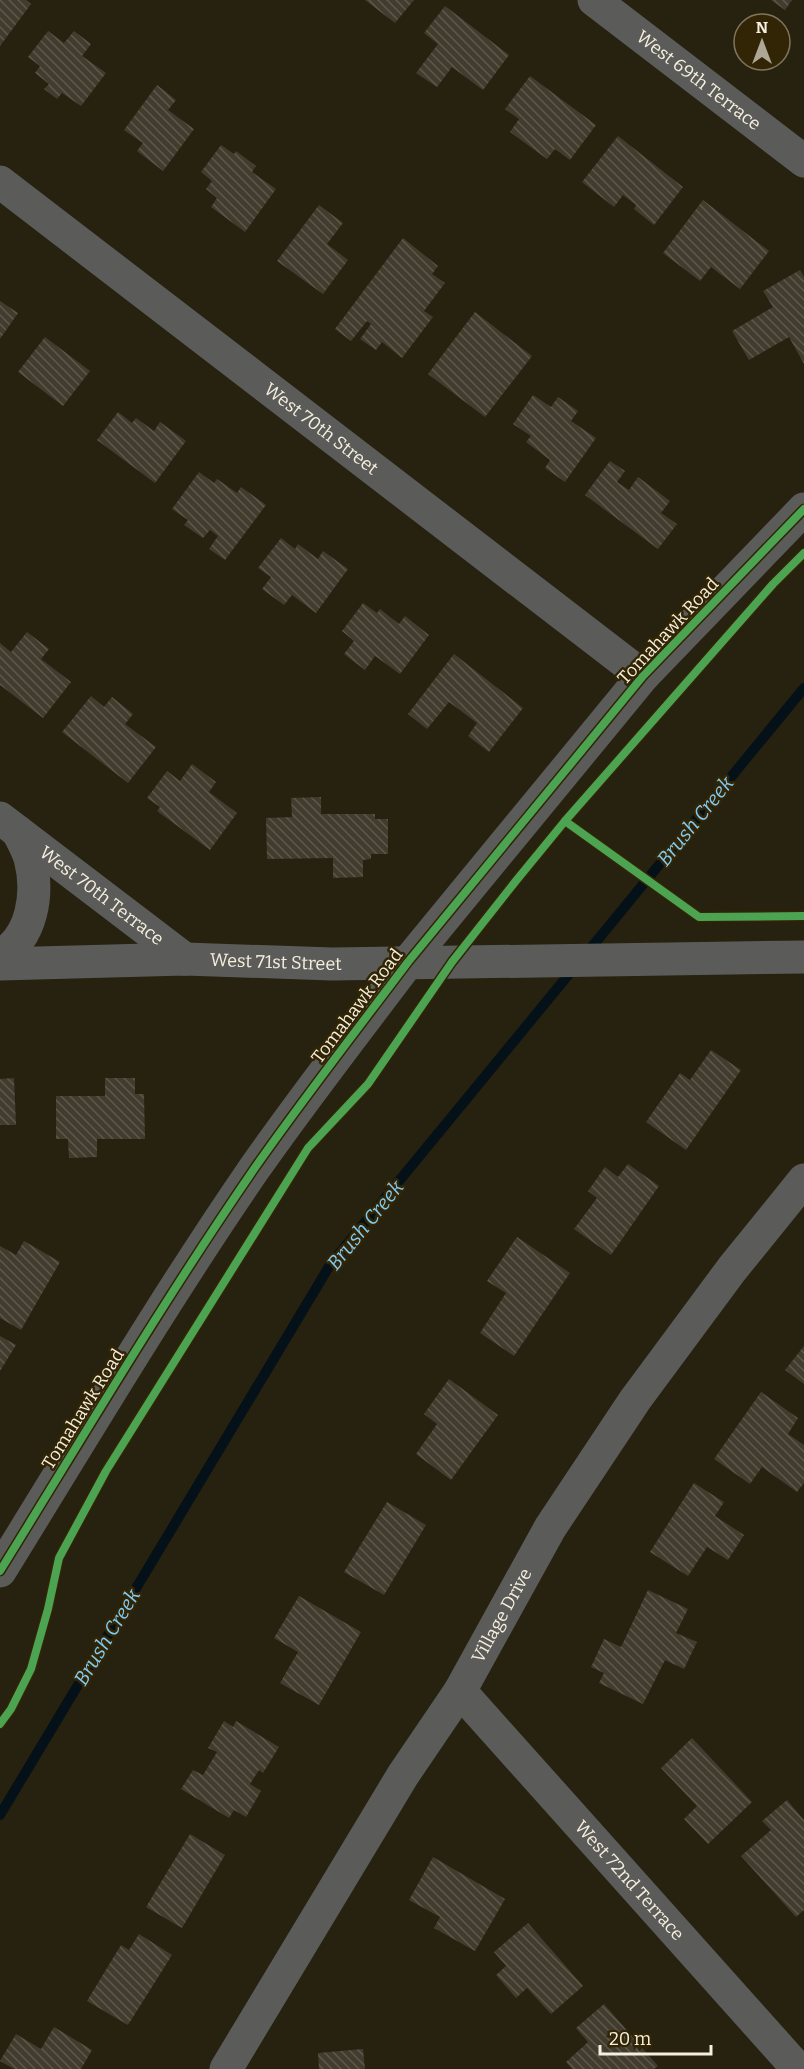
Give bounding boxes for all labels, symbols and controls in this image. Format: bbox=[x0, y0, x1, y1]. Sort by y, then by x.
north arrow bbox=[732, 12, 792, 72]
text: N bbox=[756, 18, 768, 37]
street label: West 69th Terrace bbox=[632, 26, 765, 135]
street label: West 70th Street bbox=[260, 378, 383, 480]
street label: Tomahawk Road bbox=[613, 573, 723, 689]
water label: Brush Creek bbox=[652, 771, 738, 871]
street label: West 70th Terrace bbox=[35, 841, 168, 950]
street label: Tomahawk Road bbox=[307, 944, 407, 1068]
street label: West 71st Street bbox=[210, 949, 342, 975]
water label: Brush Creek bbox=[322, 1175, 408, 1275]
street label: Tomahawk Road bbox=[37, 1344, 129, 1473]
street label: Village Drive bbox=[467, 1564, 537, 1667]
water label: Brush Creek bbox=[69, 1584, 145, 1690]
street label: West 72nd Terrace bbox=[570, 1816, 689, 1945]
scale bar bbox=[600, 2018, 711, 2056]
text: 20 m bbox=[609, 2028, 651, 2050]

